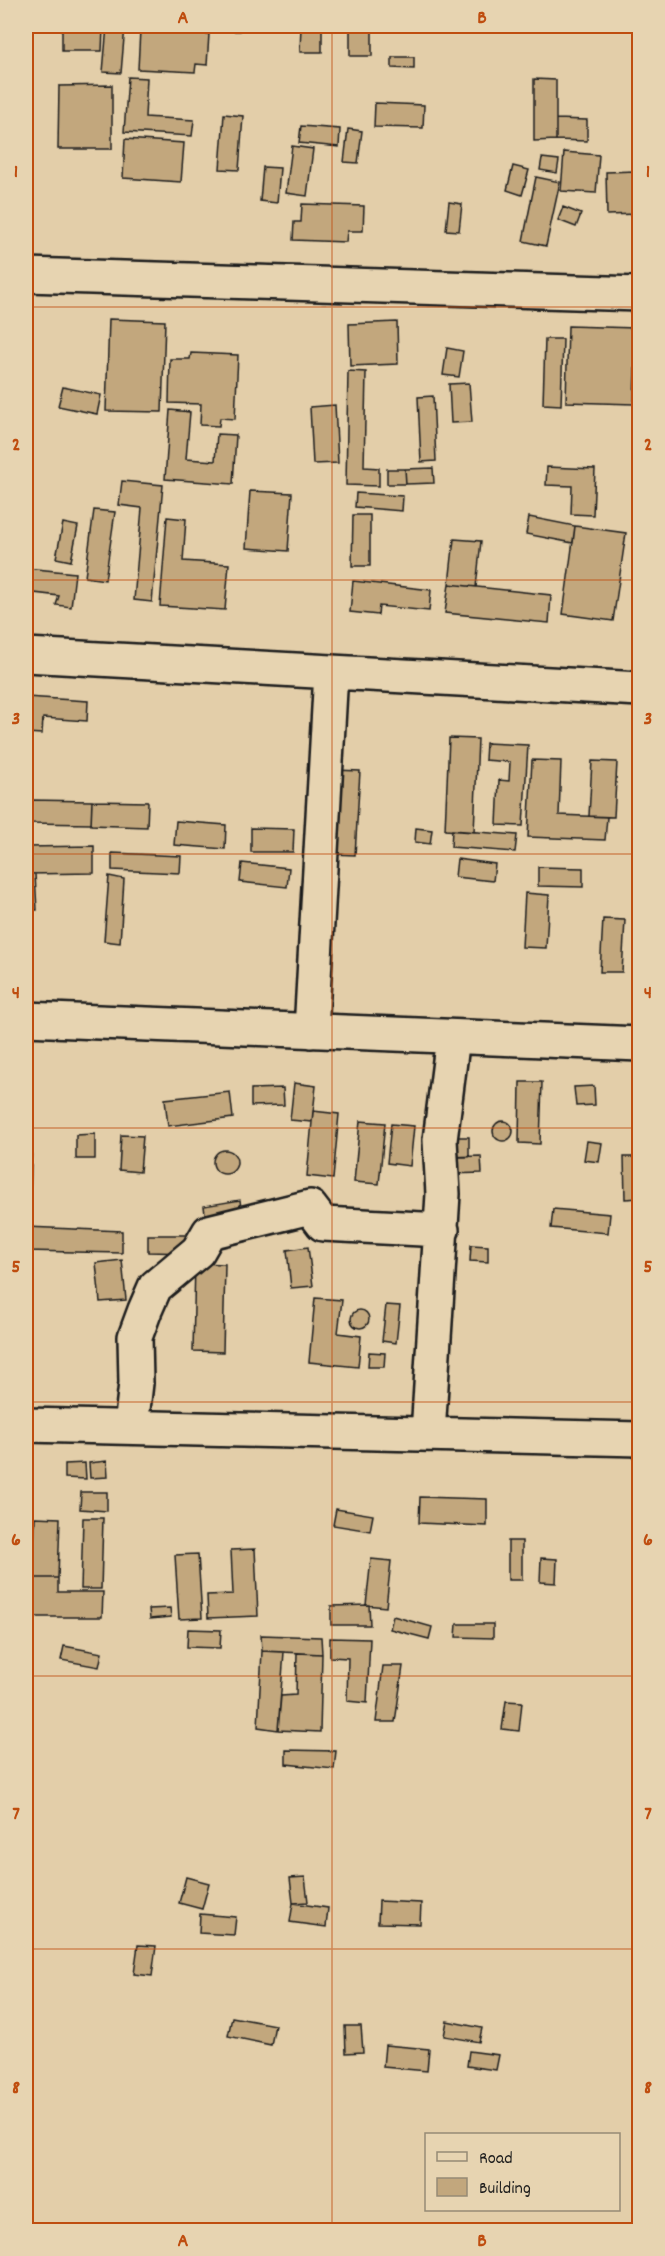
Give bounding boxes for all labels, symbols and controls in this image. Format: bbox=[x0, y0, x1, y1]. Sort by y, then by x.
text: A bbox=[178, 5, 189, 33]
text: B bbox=[477, 5, 487, 33]
text: 1 bbox=[14, 159, 18, 187]
text: 1 bbox=[646, 159, 650, 187]
text: 2 bbox=[12, 432, 20, 460]
text: 2 bbox=[644, 432, 652, 460]
text: 3 bbox=[12, 706, 20, 734]
text: 3 bbox=[644, 706, 652, 734]
text: 4 bbox=[12, 980, 20, 1008]
text: 4 bbox=[644, 980, 652, 1008]
text: 5 bbox=[11, 1254, 21, 1282]
text: 5 bbox=[643, 1254, 653, 1282]
text: 6 bbox=[11, 1527, 21, 1555]
text: 6 bbox=[643, 1527, 653, 1555]
text: 7 bbox=[12, 1801, 20, 1829]
text: 7 bbox=[644, 1801, 652, 1829]
text: 8 bbox=[12, 2075, 20, 2103]
text: 8 bbox=[644, 2075, 652, 2103]
legend bbox=[425, 2133, 620, 2211]
text: Road bbox=[479, 2147, 513, 2172]
text: Building bbox=[479, 2177, 531, 2202]
text: A bbox=[178, 2228, 189, 2256]
text: B bbox=[477, 2228, 487, 2256]

